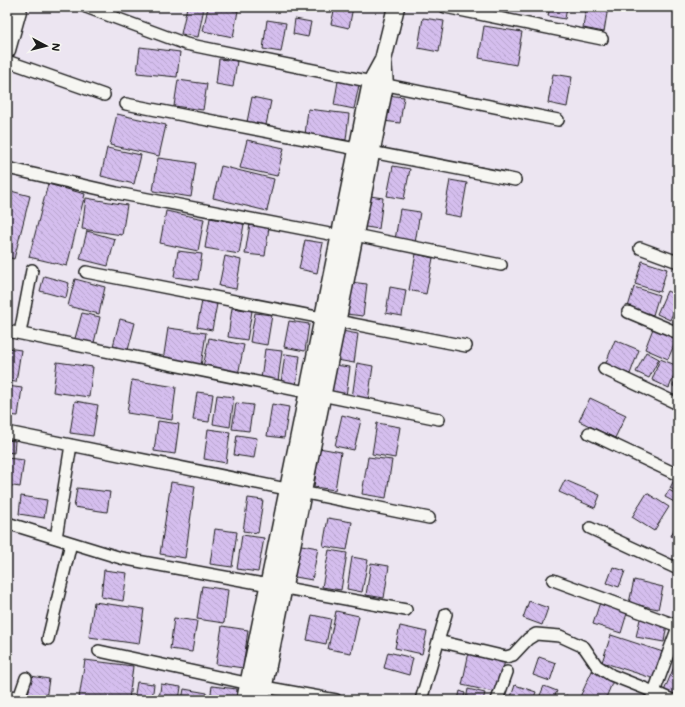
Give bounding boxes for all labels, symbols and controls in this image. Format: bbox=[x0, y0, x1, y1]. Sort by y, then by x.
north arrow bbox=[26, 26, 66, 66]
text: N bbox=[48, 42, 64, 52]

